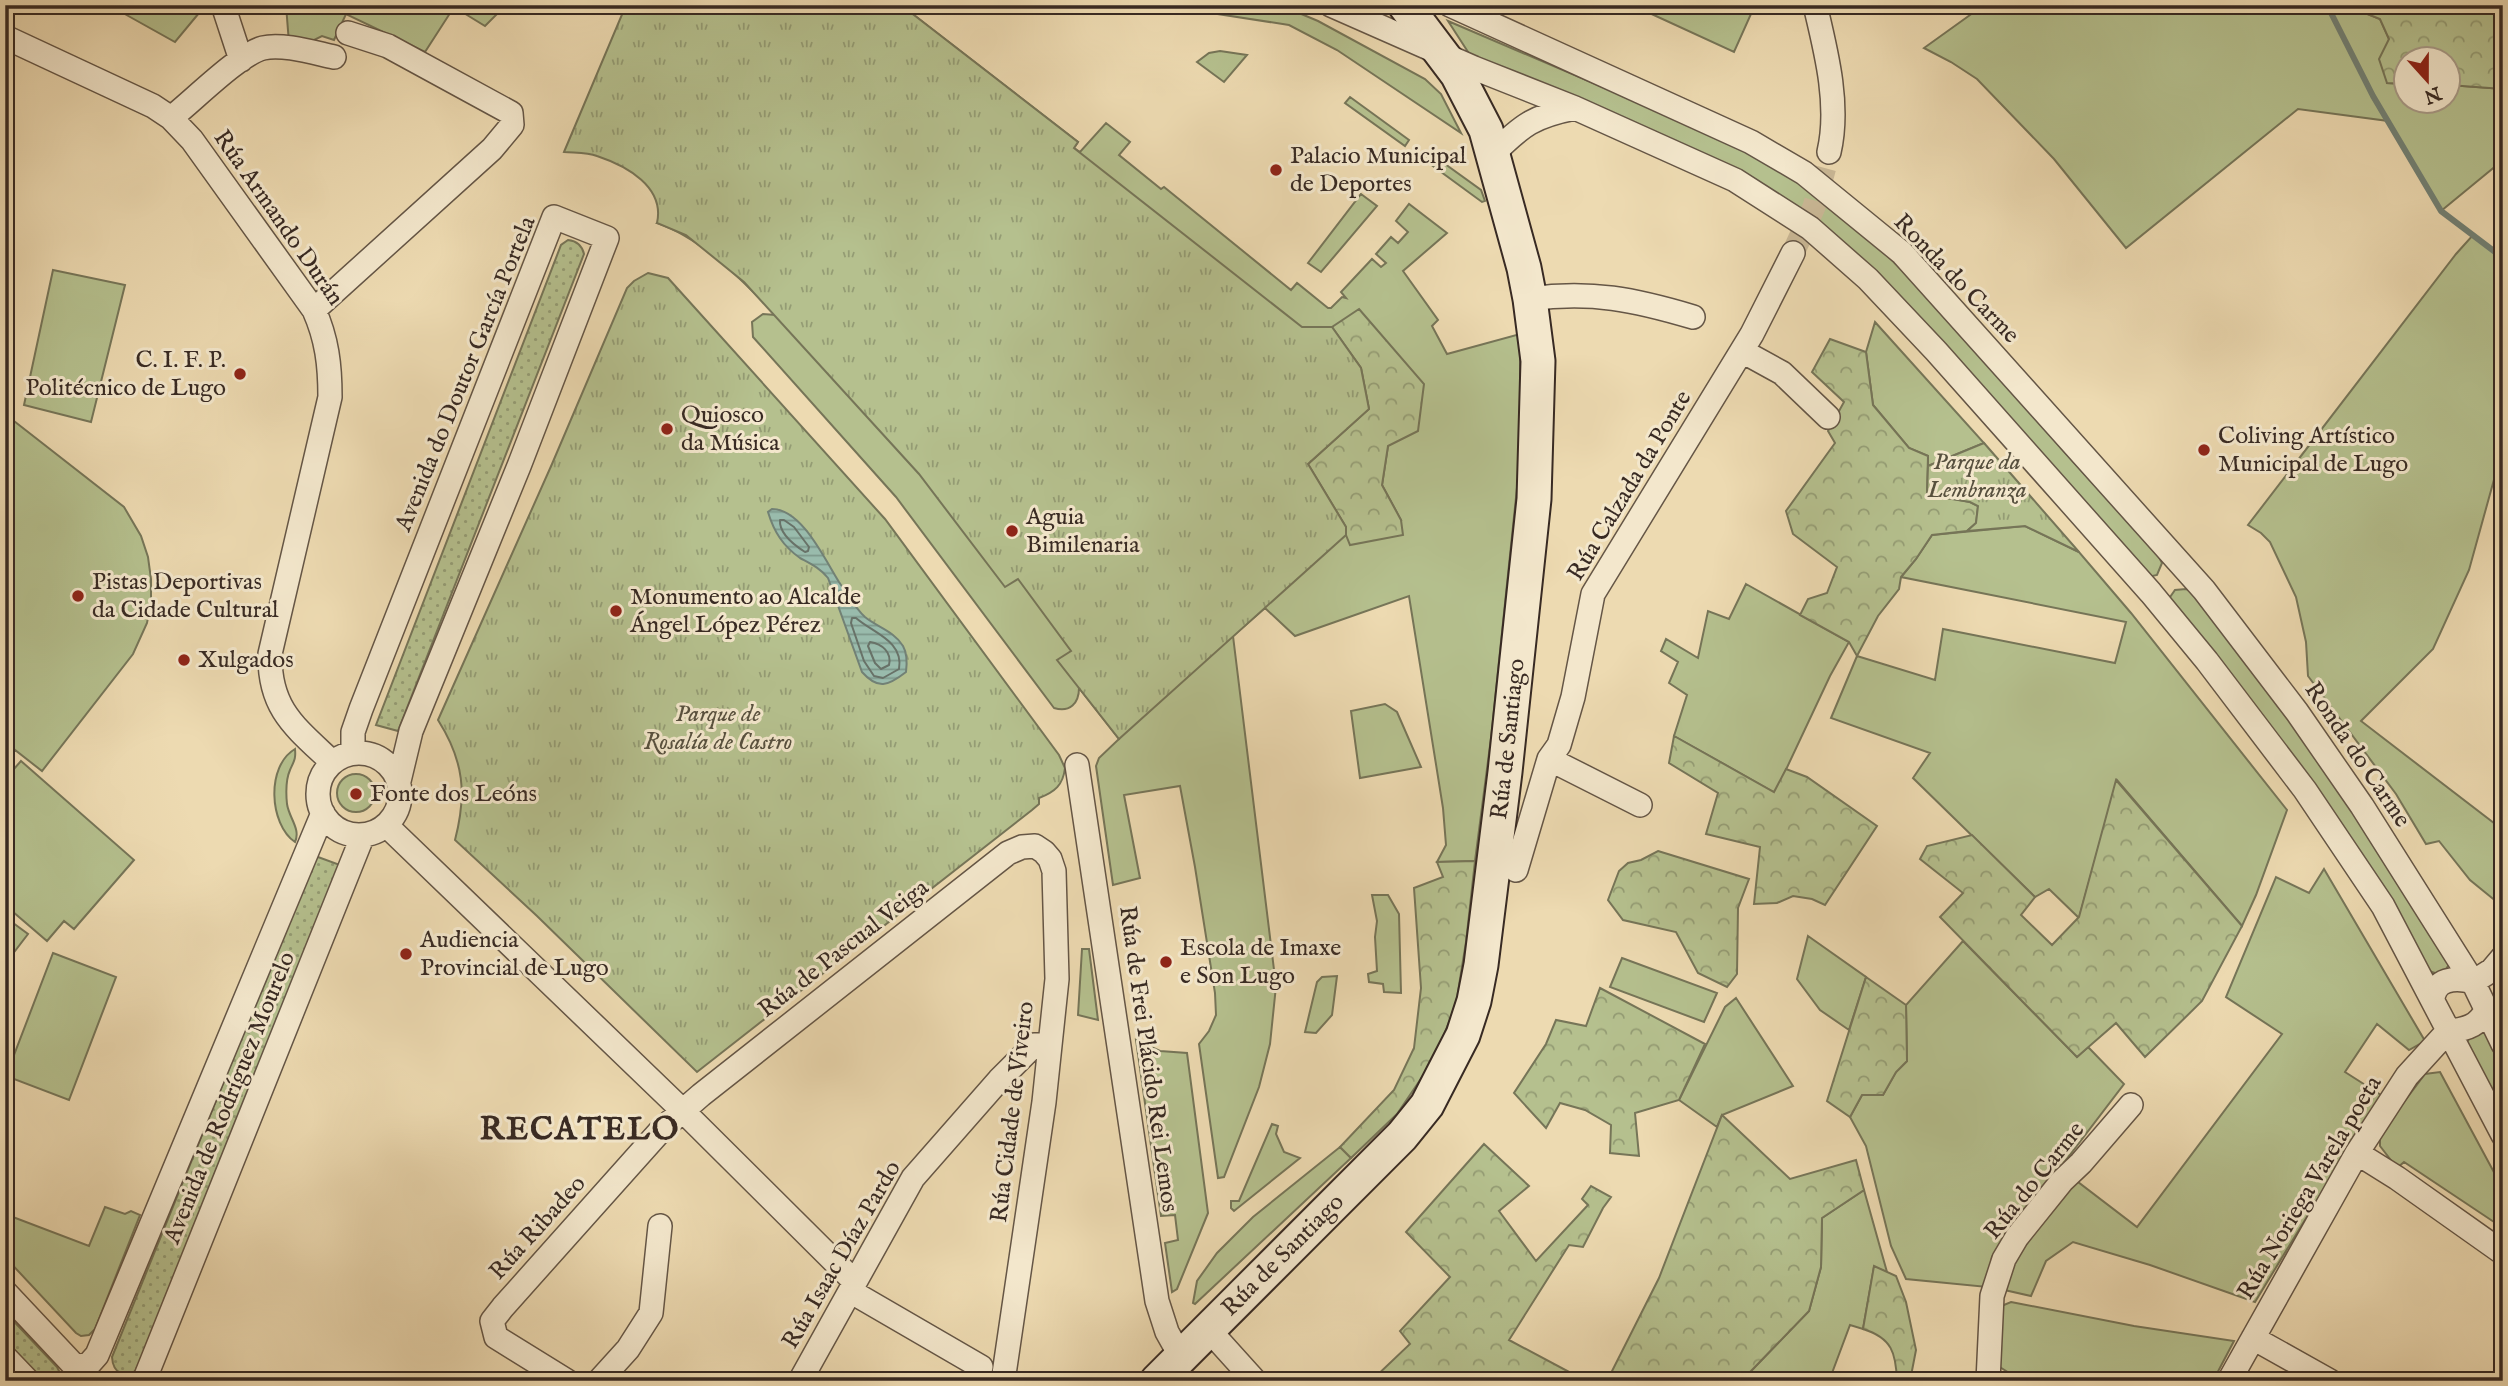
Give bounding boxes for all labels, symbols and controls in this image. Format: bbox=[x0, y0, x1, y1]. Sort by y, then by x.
north arrow bbox=[2392, 46, 2462, 116]
text: N bbox=[2420, 79, 2445, 108]
street label: Rúa Armando Durán bbox=[206, 124, 350, 312]
place label: Palacio Municipal de Deportes bbox=[1290, 141, 1467, 200]
marker: Palacio Municipal de Deportes bbox=[1268, 162, 1284, 178]
street label: Ronda do Carme bbox=[1886, 207, 2026, 351]
street label: Avenida do Doutor García Portela bbox=[388, 211, 544, 537]
place label: C. I. F. P. Politécnico de Lugo bbox=[25, 345, 226, 404]
marker: C. I. F. P. Politécnico de Lugo bbox=[232, 366, 248, 382]
street label: Rúa Calzada da Ponte bbox=[1561, 385, 1699, 587]
place label: Quiosco da Música bbox=[681, 400, 780, 459]
marker: Quiosco da Música bbox=[659, 421, 675, 437]
place label: Coliving Artístico Municipal de Lugo bbox=[2218, 421, 2408, 480]
marker: Coliving Artístico Municipal de Lugo bbox=[2196, 442, 2212, 458]
park label: Parque da Lembranza bbox=[1926, 447, 2027, 506]
place label: Aguia Bimilenaria bbox=[1025, 502, 1140, 561]
marker: Aguia Bimilenaria bbox=[1004, 523, 1020, 539]
place label: Pistas Deportivas da Cidade Cultural bbox=[92, 567, 279, 626]
place label: Monumento ao Alcalde Ángel López Pérez bbox=[629, 582, 861, 641]
marker: Pistas Deportivas da Cidade Cultural bbox=[70, 588, 86, 604]
marker: Monumento ao Alcalde Ángel López Pérez bbox=[608, 603, 624, 619]
place label: Xulgados bbox=[198, 645, 294, 676]
marker: Xulgados bbox=[176, 652, 192, 668]
street label: Rúa de Santiago bbox=[1484, 657, 1532, 821]
street label: Ronda do Carme bbox=[2297, 676, 2417, 834]
park label: Parque de Rosalía de Castro bbox=[644, 699, 792, 758]
place label: Fonte dos Leóns bbox=[370, 779, 537, 810]
marker: Fonte dos Leóns bbox=[348, 786, 364, 802]
street label: Rúa de Pascual Veiga bbox=[752, 872, 936, 1025]
street label: Rúa de Frei Plácido Rei Lemos bbox=[1111, 904, 1185, 1214]
place label: Audiencia Provincial de Lugo bbox=[419, 925, 609, 984]
place label: Escola de Imaxe e Son Lugo bbox=[1180, 933, 1341, 992]
marker: Audiencia Provincial de Lugo bbox=[398, 946, 414, 962]
street label: Avenida de Rodríguez Mourelo bbox=[157, 947, 303, 1250]
marker: Escola de Imaxe e Son Lugo bbox=[1158, 954, 1174, 970]
street label: Rúa Cidade de Viveiro bbox=[984, 1000, 1042, 1224]
street label: Rúa Noriega Varela poeta bbox=[2231, 1070, 2390, 1306]
district label: RECATELO bbox=[480, 1110, 680, 1151]
street label: Rúa do Carme bbox=[1978, 1116, 2092, 1246]
street label: Rúa Isaac Díaz Pardo bbox=[776, 1155, 909, 1355]
street label: Rúa Ribadeo bbox=[483, 1169, 593, 1287]
street label: Rúa de Santiago bbox=[1215, 1187, 1351, 1323]

